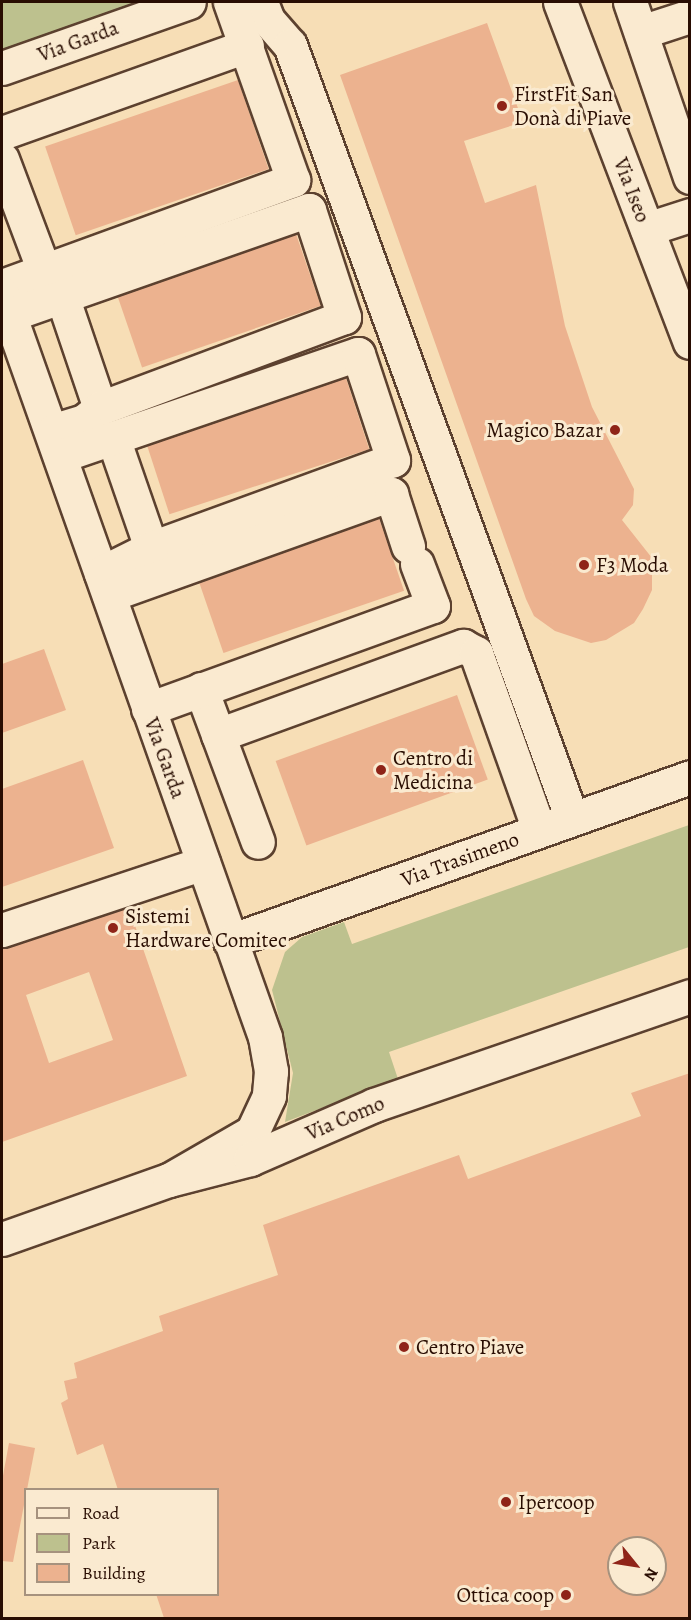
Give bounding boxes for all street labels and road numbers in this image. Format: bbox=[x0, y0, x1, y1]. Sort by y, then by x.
street label: Via Garda bbox=[34, 15, 122, 67]
street label: Via Iseo bbox=[608, 154, 656, 226]
street label: Via Garda bbox=[139, 714, 191, 802]
street label: Via Trasimeno bbox=[398, 826, 522, 892]
street label: Via Como bbox=[302, 1090, 388, 1146]

